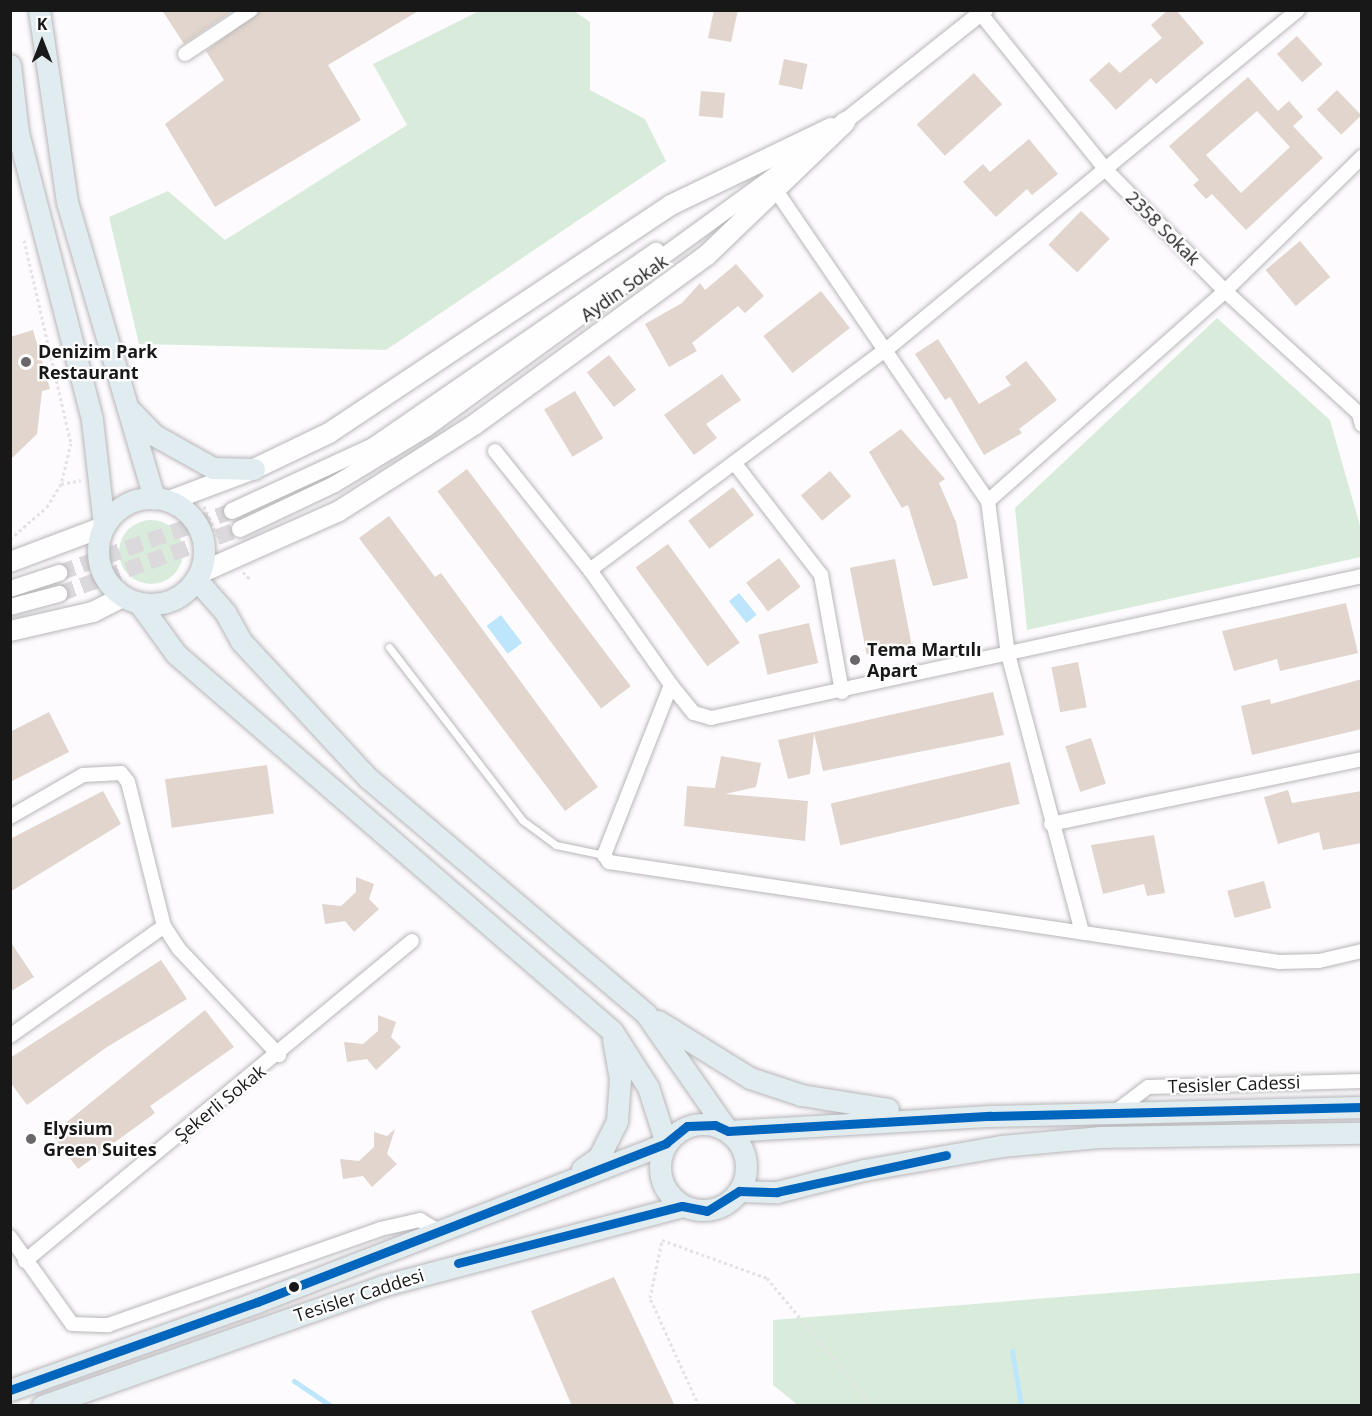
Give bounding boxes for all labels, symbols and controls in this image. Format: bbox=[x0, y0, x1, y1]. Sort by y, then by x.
north arrow bbox=[12, 12, 72, 72]
text: K bbox=[37, 13, 47, 35]
street label: 2358 Sokak bbox=[1122, 187, 1204, 269]
street label: Aydin Sokak bbox=[576, 250, 672, 326]
place label: Denizim Park Restaurant bbox=[38, 341, 157, 384]
marker: Denizim Park Restaurant bbox=[19, 355, 33, 369]
place label: Tema Martılı Apart bbox=[867, 639, 982, 682]
marker: Tema Martılı Apart bbox=[848, 653, 862, 667]
street label: Şekerli Sokak bbox=[170, 1060, 270, 1146]
street label: Tesisler Cadessi bbox=[1167, 1071, 1301, 1097]
place label: Elysium Green Suites bbox=[43, 1118, 157, 1160]
marker: Elysium Green Suites bbox=[24, 1132, 38, 1146]
street label: Tesisler Caddesi bbox=[291, 1264, 427, 1326]
unlabelled marker bbox=[288, 1281, 300, 1293]

